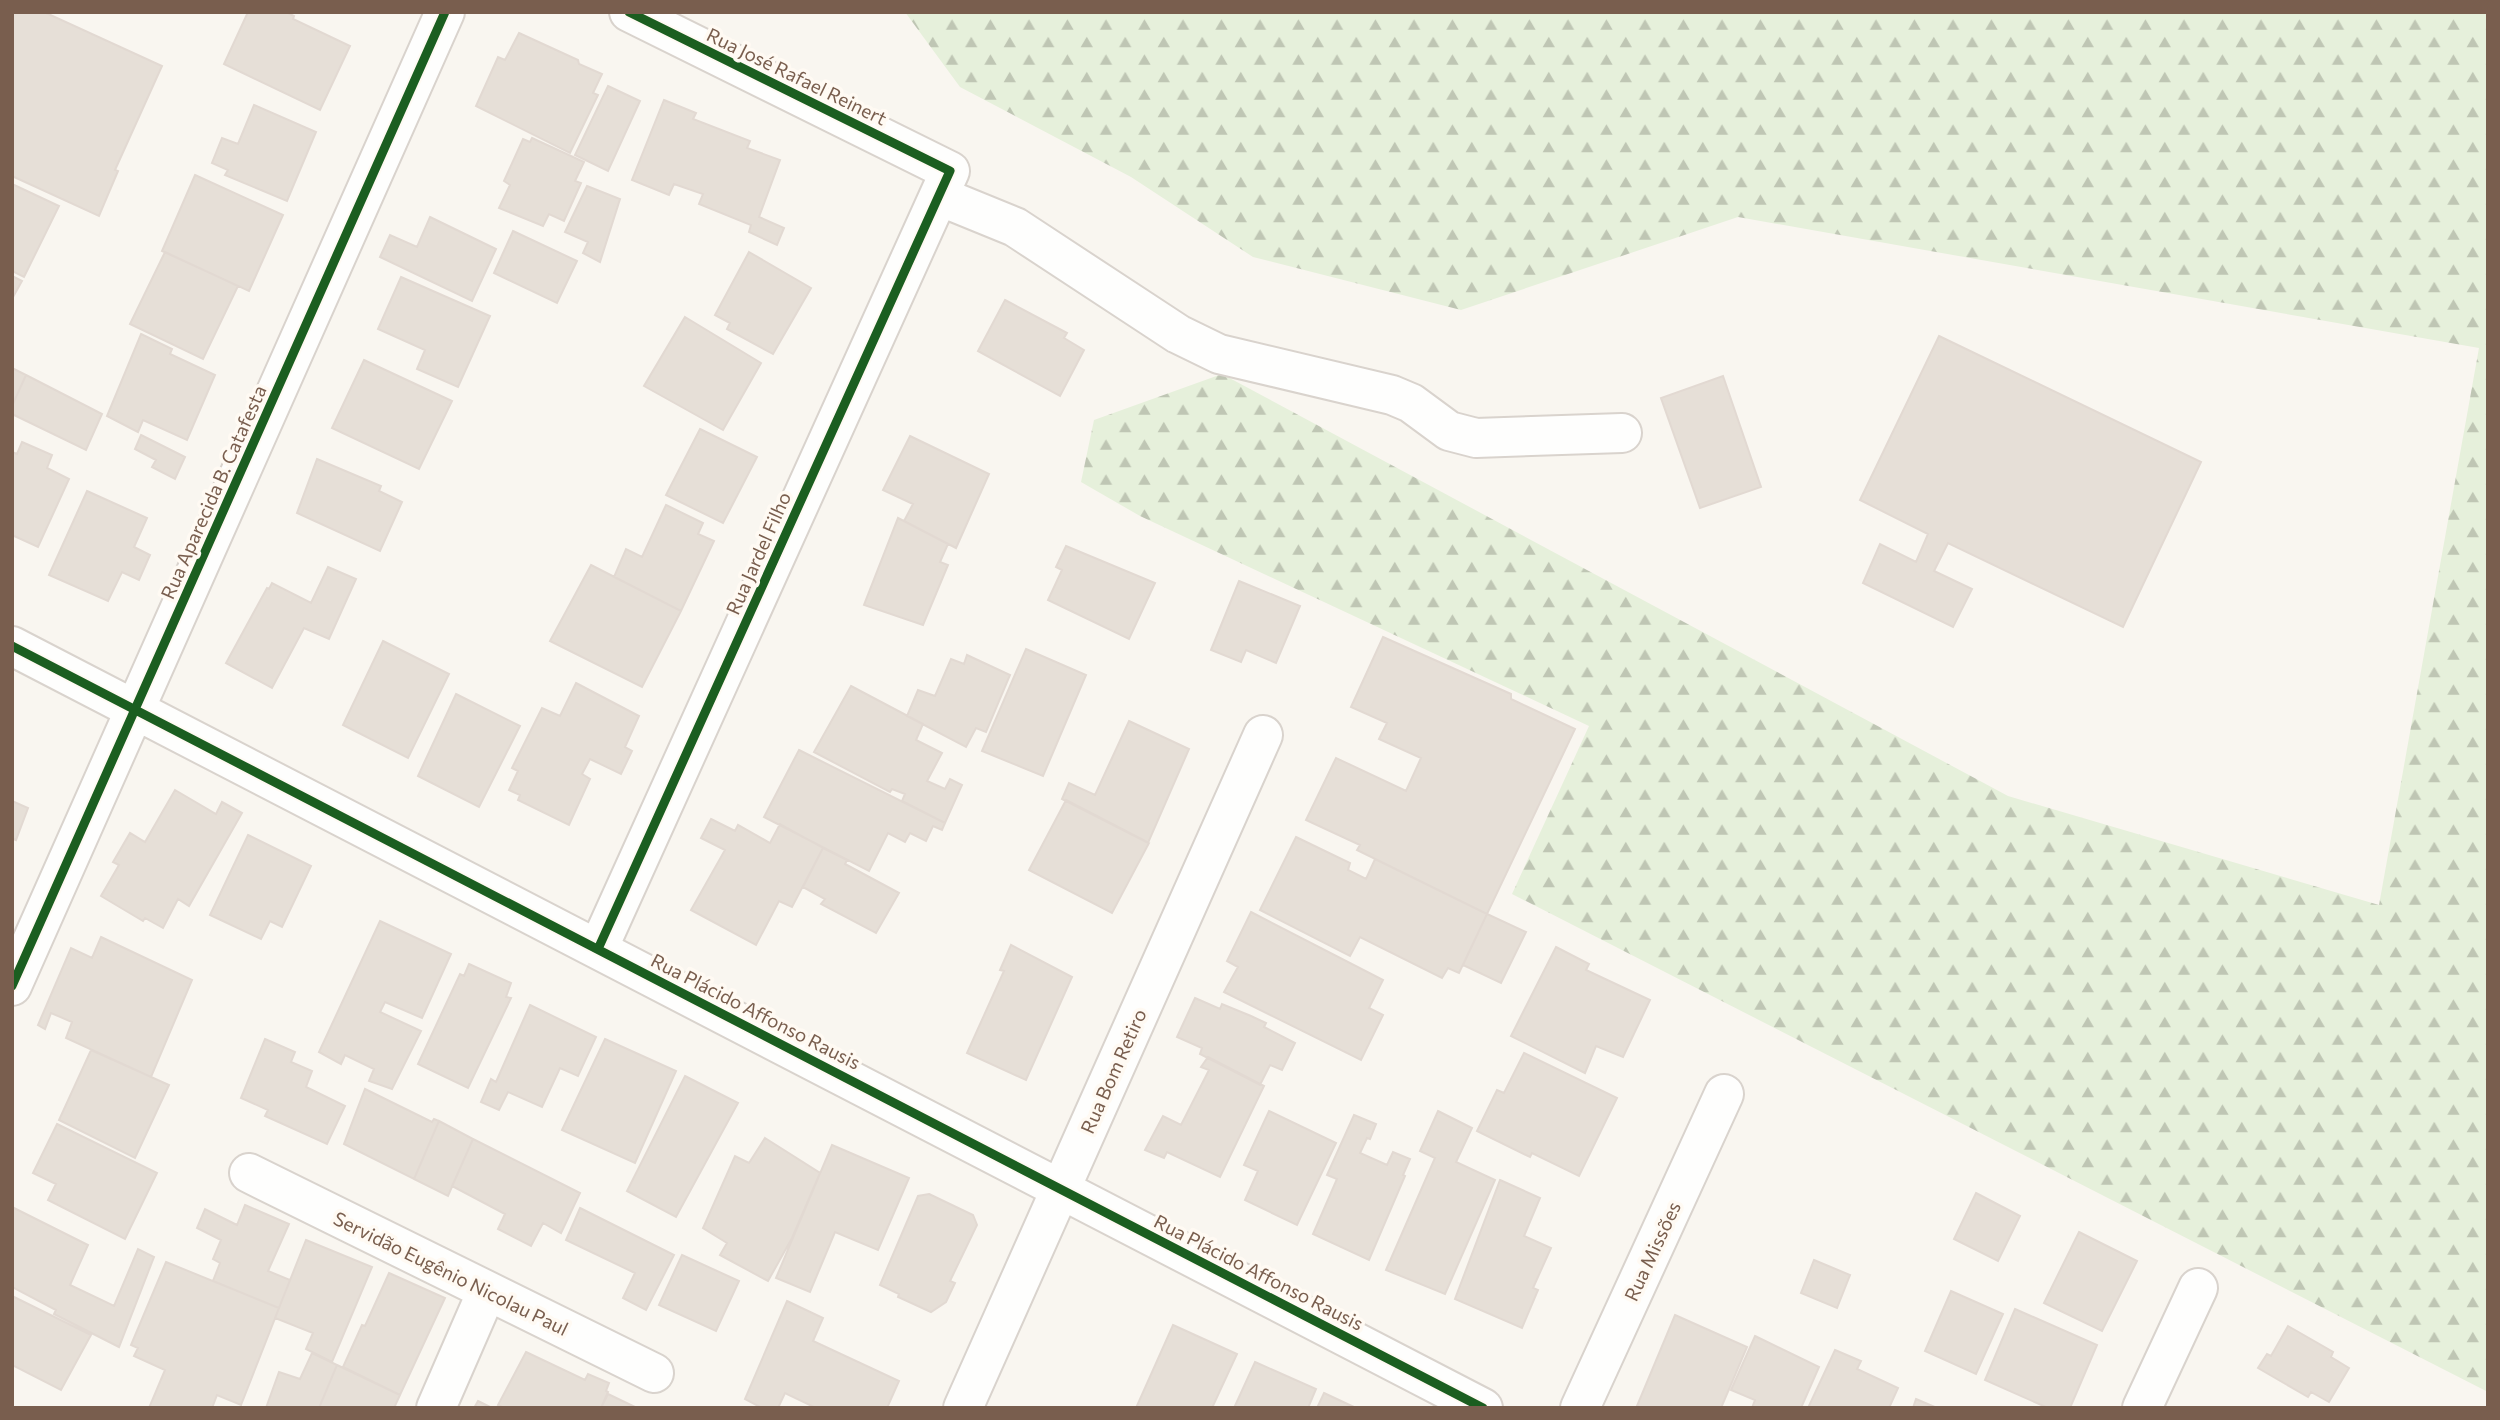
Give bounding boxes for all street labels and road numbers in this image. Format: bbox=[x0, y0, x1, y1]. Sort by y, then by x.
street label: Rua José Rafael Reinert bbox=[703, 22, 891, 130]
street label: Rua Aparecida B. Catafesta bbox=[155, 382, 271, 602]
street label: Rua Jardel Filho bbox=[721, 488, 795, 618]
street label: Rua Plácido Affonso Rausis bbox=[648, 948, 864, 1074]
street label: Rua Bom Retiro bbox=[1075, 1005, 1151, 1137]
street label: Rua Missões bbox=[1619, 1198, 1685, 1304]
street label: Servidão Eugênio Nicolau Paul bbox=[330, 1206, 572, 1340]
street label: Rua Plácido Affonso Rausis bbox=[1151, 1209, 1367, 1335]

